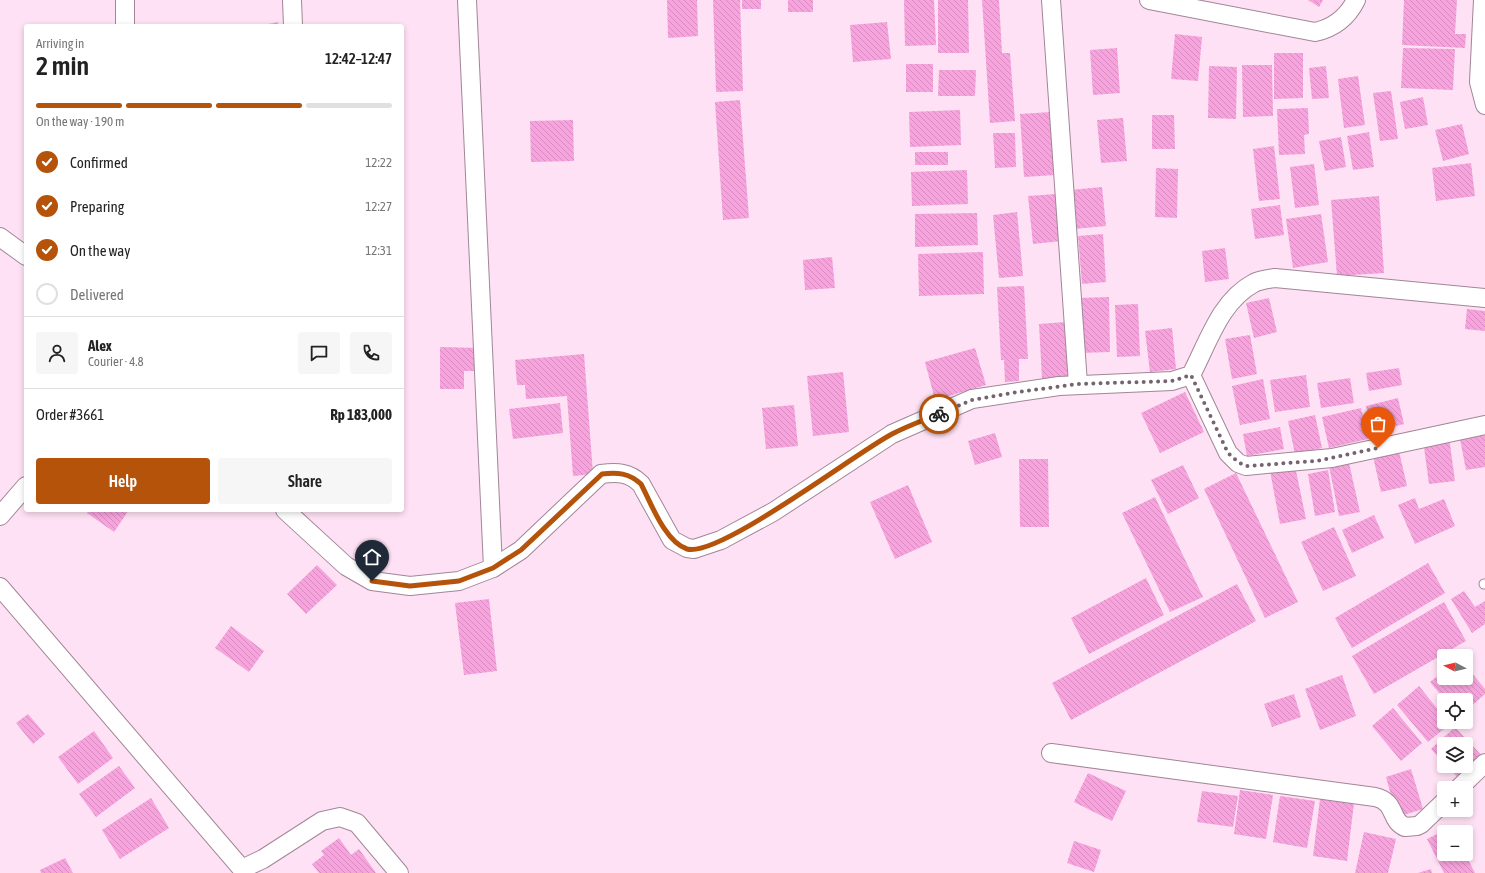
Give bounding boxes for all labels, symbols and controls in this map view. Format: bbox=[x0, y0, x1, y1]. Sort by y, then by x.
text: Arriving in bbox=[36, 36, 84, 51]
text: 12:42–12:47 bbox=[325, 50, 392, 67]
text: 2 min bbox=[36, 51, 89, 81]
text: On the way · 190 m bbox=[36, 114, 124, 129]
icon: check bbox=[36, 151, 58, 173]
text: Confirmed bbox=[70, 154, 128, 171]
text: 12:22 bbox=[365, 155, 392, 170]
icon: check bbox=[36, 195, 58, 217]
text: Preparing bbox=[70, 198, 124, 215]
text: 12:27 bbox=[365, 199, 392, 214]
icon: check bbox=[36, 239, 58, 261]
text: On the way bbox=[70, 242, 131, 259]
text: 12:31 bbox=[365, 243, 392, 258]
text: Delivered bbox=[70, 286, 124, 303]
button: person bbox=[36, 332, 78, 374]
button: chat bbox=[298, 332, 340, 374]
button: phone bbox=[350, 332, 392, 374]
text: Alex bbox=[88, 337, 112, 354]
text: Courier · 4.8 bbox=[88, 354, 144, 369]
courier bbox=[919, 394, 959, 434]
icon: bike bbox=[928, 403, 950, 425]
text: Order #3661 bbox=[36, 406, 104, 423]
text: Rp 183,000 bbox=[330, 406, 392, 423]
pin bbox=[1361, 407, 1395, 448]
icon: bag bbox=[1367, 413, 1389, 435]
button: Help bbox=[36, 458, 210, 504]
button: Share bbox=[218, 458, 392, 504]
pin bbox=[355, 540, 389, 581]
icon: home bbox=[361, 546, 383, 568]
north arrow bbox=[1437, 649, 1473, 685]
map controls bbox=[1437, 649, 1473, 861]
button: locate bbox=[1437, 693, 1473, 729]
button: layers bbox=[1437, 737, 1473, 773]
button: + bbox=[1437, 781, 1473, 817]
button: − bbox=[1437, 825, 1473, 861]

